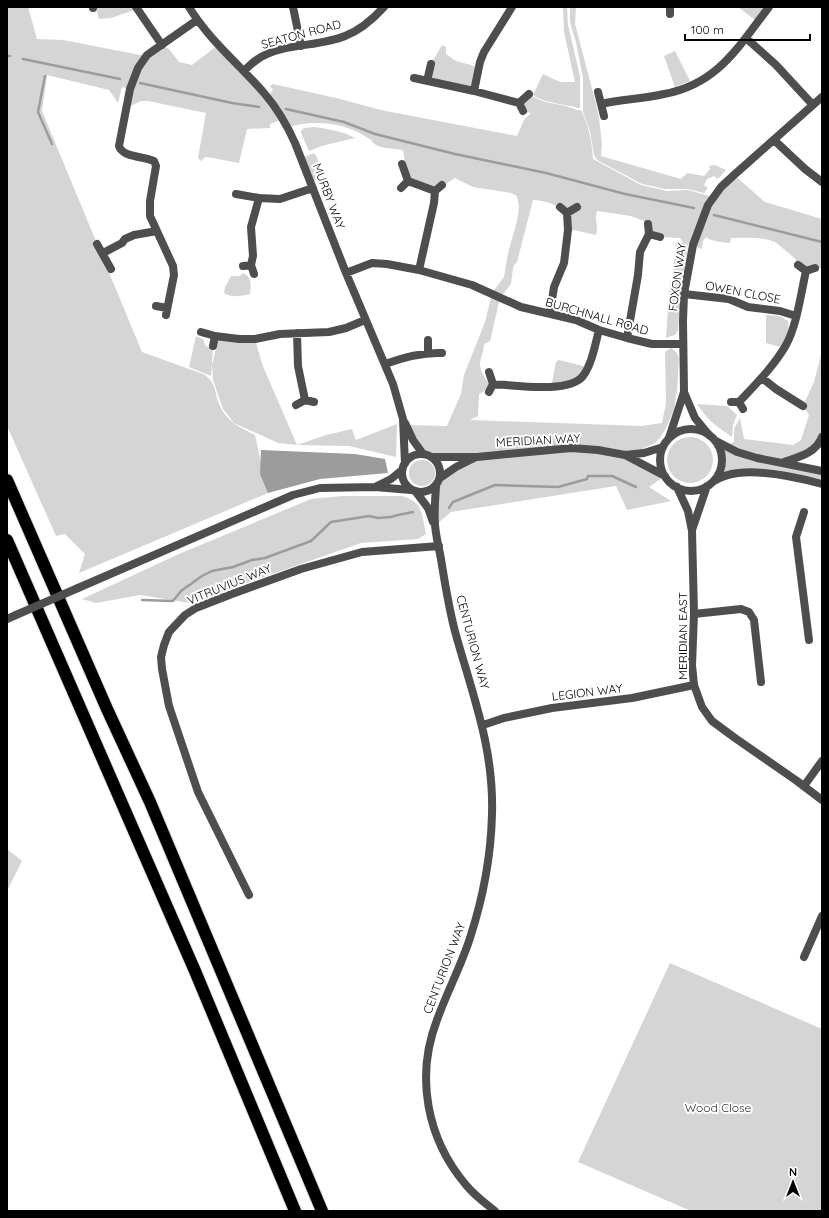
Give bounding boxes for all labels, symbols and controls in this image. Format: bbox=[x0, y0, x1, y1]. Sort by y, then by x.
street label: SEATON ROAD bbox=[259, 16, 343, 52]
scale bar bbox=[685, 16, 810, 42]
text: 100 m bbox=[691, 22, 724, 37]
street label: MURBY WAY bbox=[310, 161, 349, 231]
street label: FOXON WAY bbox=[665, 242, 689, 312]
street label: OWEN CLOSE bbox=[704, 277, 782, 307]
street label: BURCHNALL ROAD bbox=[544, 294, 651, 338]
street label: MERIDIAN WAY bbox=[495, 430, 581, 450]
street label: VITRUVIUS WAY bbox=[185, 560, 274, 608]
street label: MERIDIAN EAST bbox=[675, 592, 690, 680]
street label: CENTURION WAY bbox=[453, 593, 493, 691]
street label: LEGION WAY bbox=[551, 680, 623, 704]
street label: CENTURION WAY bbox=[420, 920, 468, 1016]
park label: Wood Close bbox=[685, 1100, 752, 1115]
north arrow bbox=[773, 1162, 813, 1202]
text: N bbox=[789, 1165, 797, 1179]

